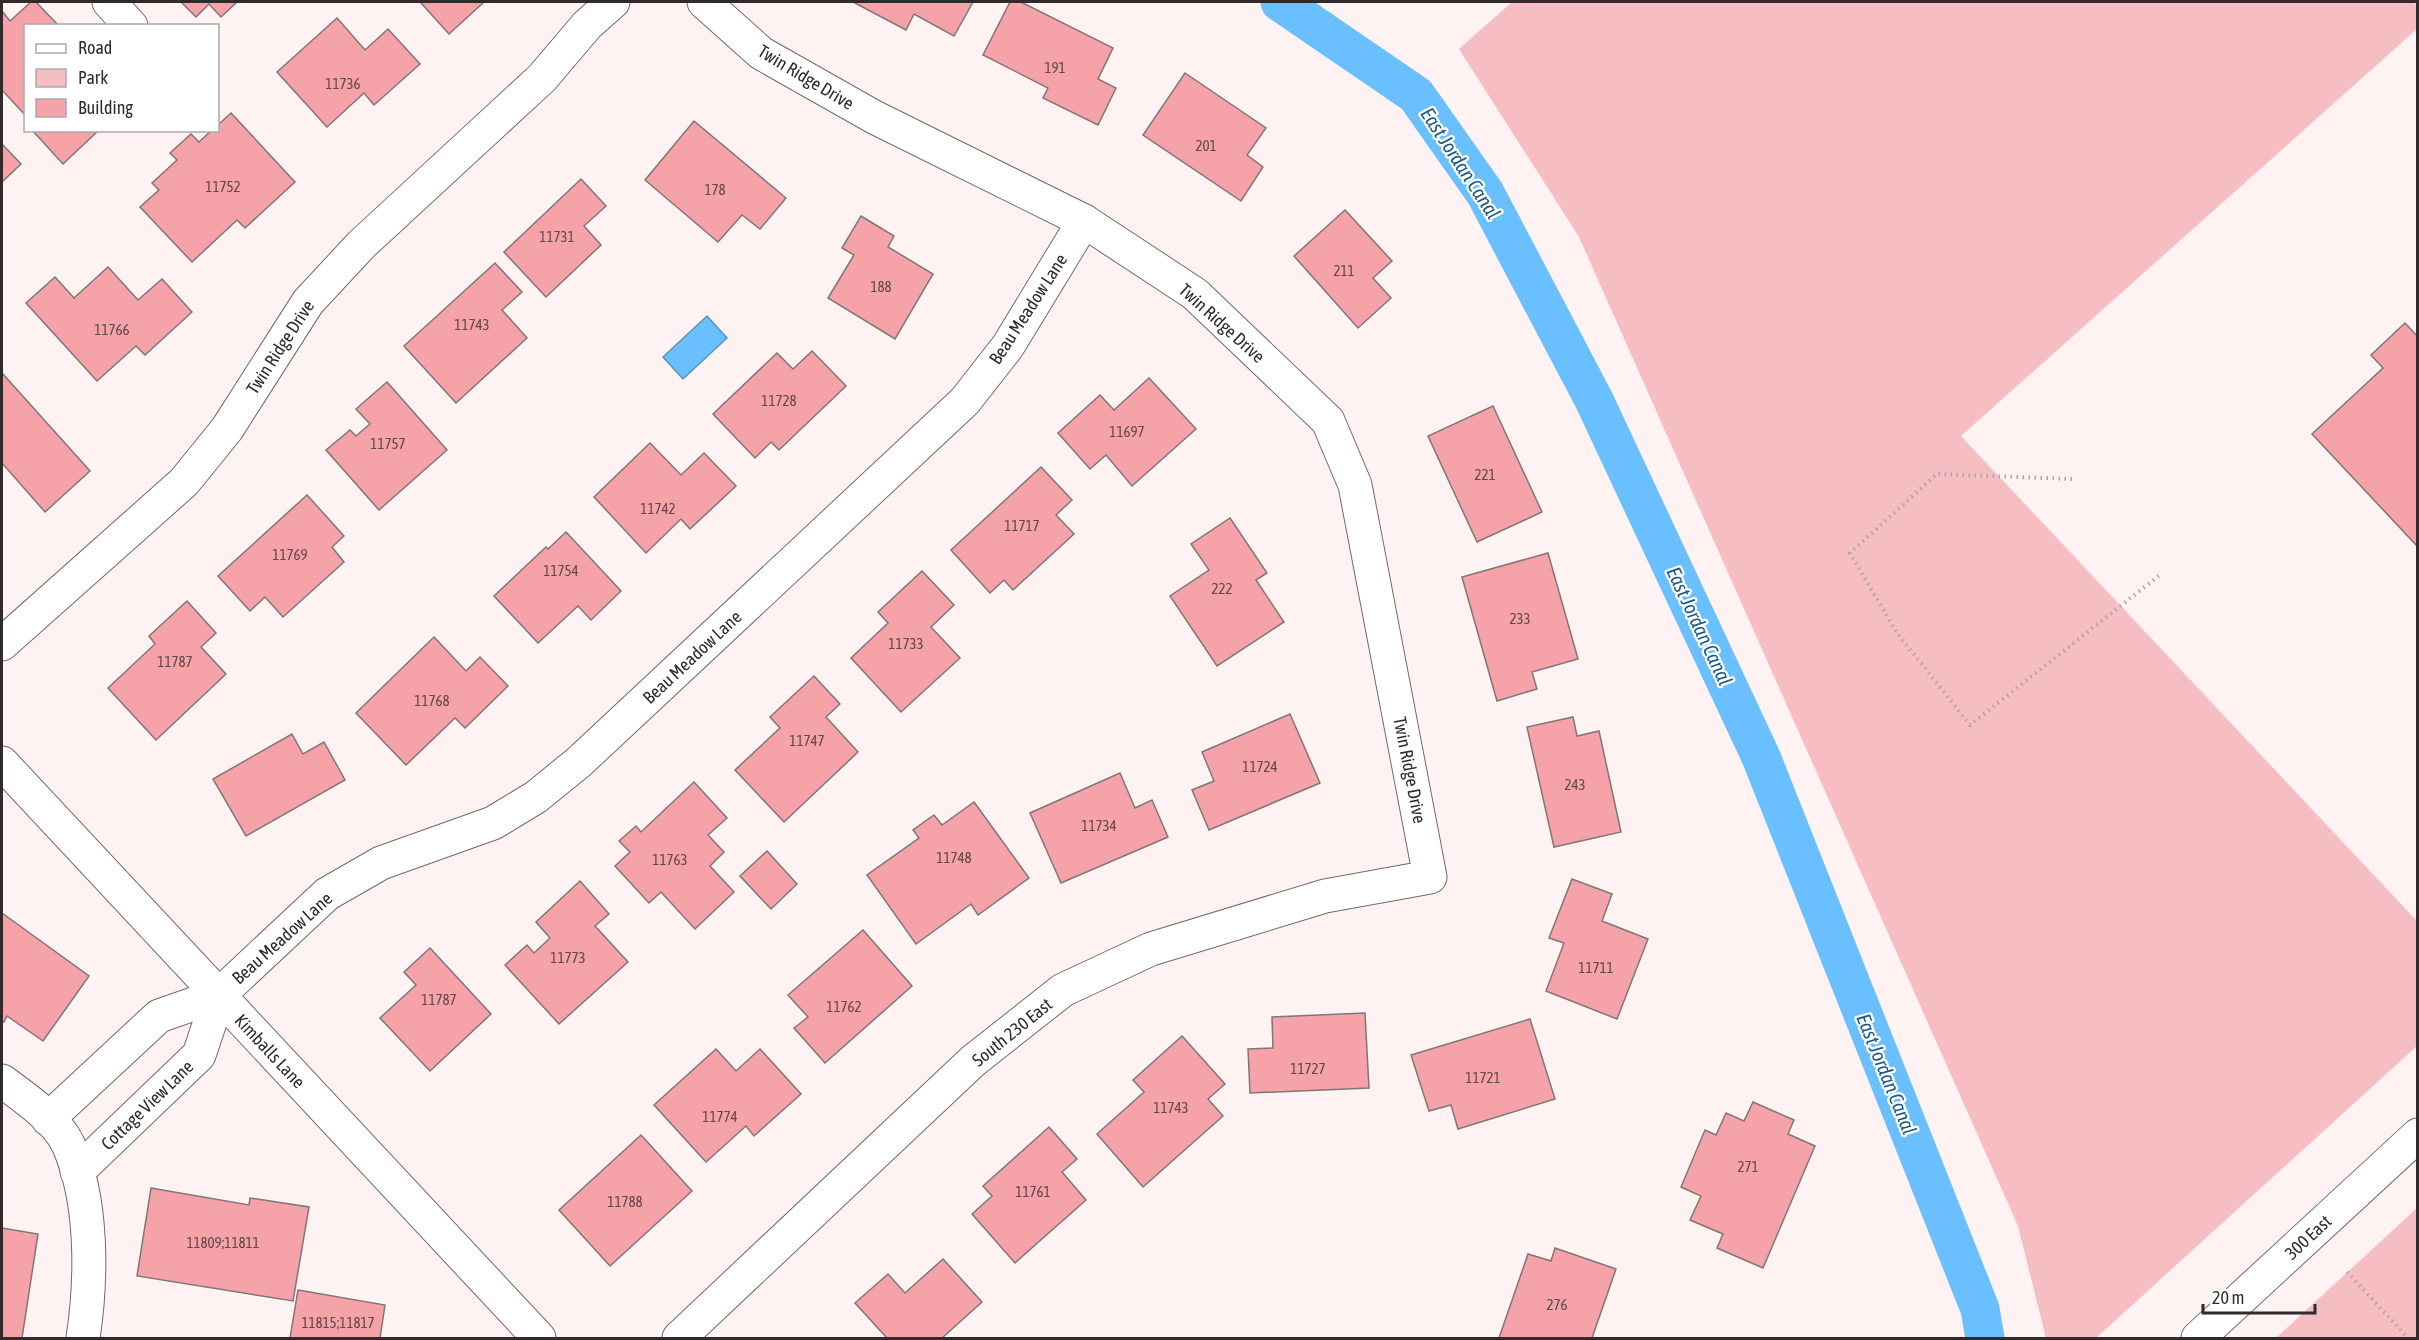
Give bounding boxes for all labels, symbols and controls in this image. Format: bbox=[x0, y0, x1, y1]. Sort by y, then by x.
legend bbox=[24, 24, 219, 132]
text: Road bbox=[78, 37, 112, 58]
street label: Twin Ridge Drive bbox=[754, 40, 858, 114]
house number: 191 bbox=[1044, 59, 1066, 76]
text: Park bbox=[78, 67, 108, 88]
house number: 11736 bbox=[325, 75, 361, 92]
text: Building bbox=[78, 97, 133, 118]
water label: East Jordan Canal bbox=[1416, 103, 1506, 223]
house number: 201 bbox=[1195, 137, 1217, 154]
house number: 11752 bbox=[205, 178, 241, 195]
house number: 178 bbox=[704, 181, 726, 198]
house number: 11731 bbox=[539, 228, 575, 245]
street label: Beau Meadow Lane bbox=[985, 250, 1071, 368]
house number: 211 bbox=[1333, 262, 1355, 279]
house number: 188 bbox=[870, 278, 892, 295]
street label: Twin Ridge Drive bbox=[1175, 279, 1269, 367]
street label: Twin Ridge Drive bbox=[242, 296, 318, 398]
house number: 11743 bbox=[454, 316, 490, 333]
house number: 11766 bbox=[94, 321, 130, 338]
house number: 11728 bbox=[761, 392, 797, 409]
house number: 11697 bbox=[1109, 423, 1145, 440]
house number: 11757 bbox=[370, 435, 406, 452]
house number: 221 bbox=[1474, 466, 1496, 483]
house number: 11742 bbox=[640, 500, 676, 517]
house number: 11717 bbox=[1004, 517, 1040, 534]
house number: 11769 bbox=[272, 546, 308, 563]
house number: 11754 bbox=[543, 562, 579, 579]
water label: East Jordan Canal bbox=[1662, 563, 1738, 689]
house number: 222 bbox=[1211, 580, 1233, 597]
street label: Beau Meadow Lane bbox=[638, 606, 746, 708]
house number: 233 bbox=[1509, 610, 1531, 627]
house number: 11733 bbox=[888, 635, 924, 652]
house number: 11787 bbox=[157, 653, 193, 670]
house number: 11768 bbox=[414, 692, 450, 709]
street label: Twin Ridge Drive bbox=[1389, 715, 1431, 825]
house number: 11747 bbox=[789, 732, 825, 749]
house number: 11724 bbox=[1242, 758, 1278, 775]
house number: 243 bbox=[1564, 776, 1586, 793]
house number: 11734 bbox=[1081, 817, 1117, 834]
house number: 11748 bbox=[936, 849, 972, 866]
house number: 11763 bbox=[652, 851, 688, 868]
street label: Beau Meadow Lane bbox=[228, 888, 336, 988]
house number: 11773 bbox=[550, 949, 586, 966]
house number: 11711 bbox=[1578, 959, 1614, 976]
house number: 11787 bbox=[421, 991, 457, 1008]
street label: South 230 East bbox=[968, 993, 1056, 1071]
house number: 11762 bbox=[826, 998, 862, 1015]
street label: Kimballs Lane bbox=[230, 1010, 310, 1092]
water label: East Jordan Canal bbox=[1852, 1010, 1922, 1138]
street label: Cottage View Lane bbox=[97, 1056, 197, 1154]
house number: 11727 bbox=[1290, 1060, 1326, 1077]
house number: 11721 bbox=[1465, 1069, 1501, 1086]
house number: 11743 bbox=[1153, 1099, 1189, 1116]
house number: 11774 bbox=[702, 1108, 738, 1125]
house number: 271 bbox=[1737, 1158, 1759, 1175]
house number: 11761 bbox=[1015, 1183, 1051, 1200]
house number: 11788 bbox=[607, 1193, 643, 1210]
street label: 300 East bbox=[2281, 1210, 2335, 1264]
house number: 11809;11811 bbox=[186, 1234, 260, 1251]
scale bar bbox=[2203, 1277, 2316, 1315]
text: 20 m bbox=[2212, 1287, 2244, 1308]
house number: 276 bbox=[1546, 1296, 1568, 1313]
house number: 11815;11817 bbox=[301, 1314, 375, 1331]

